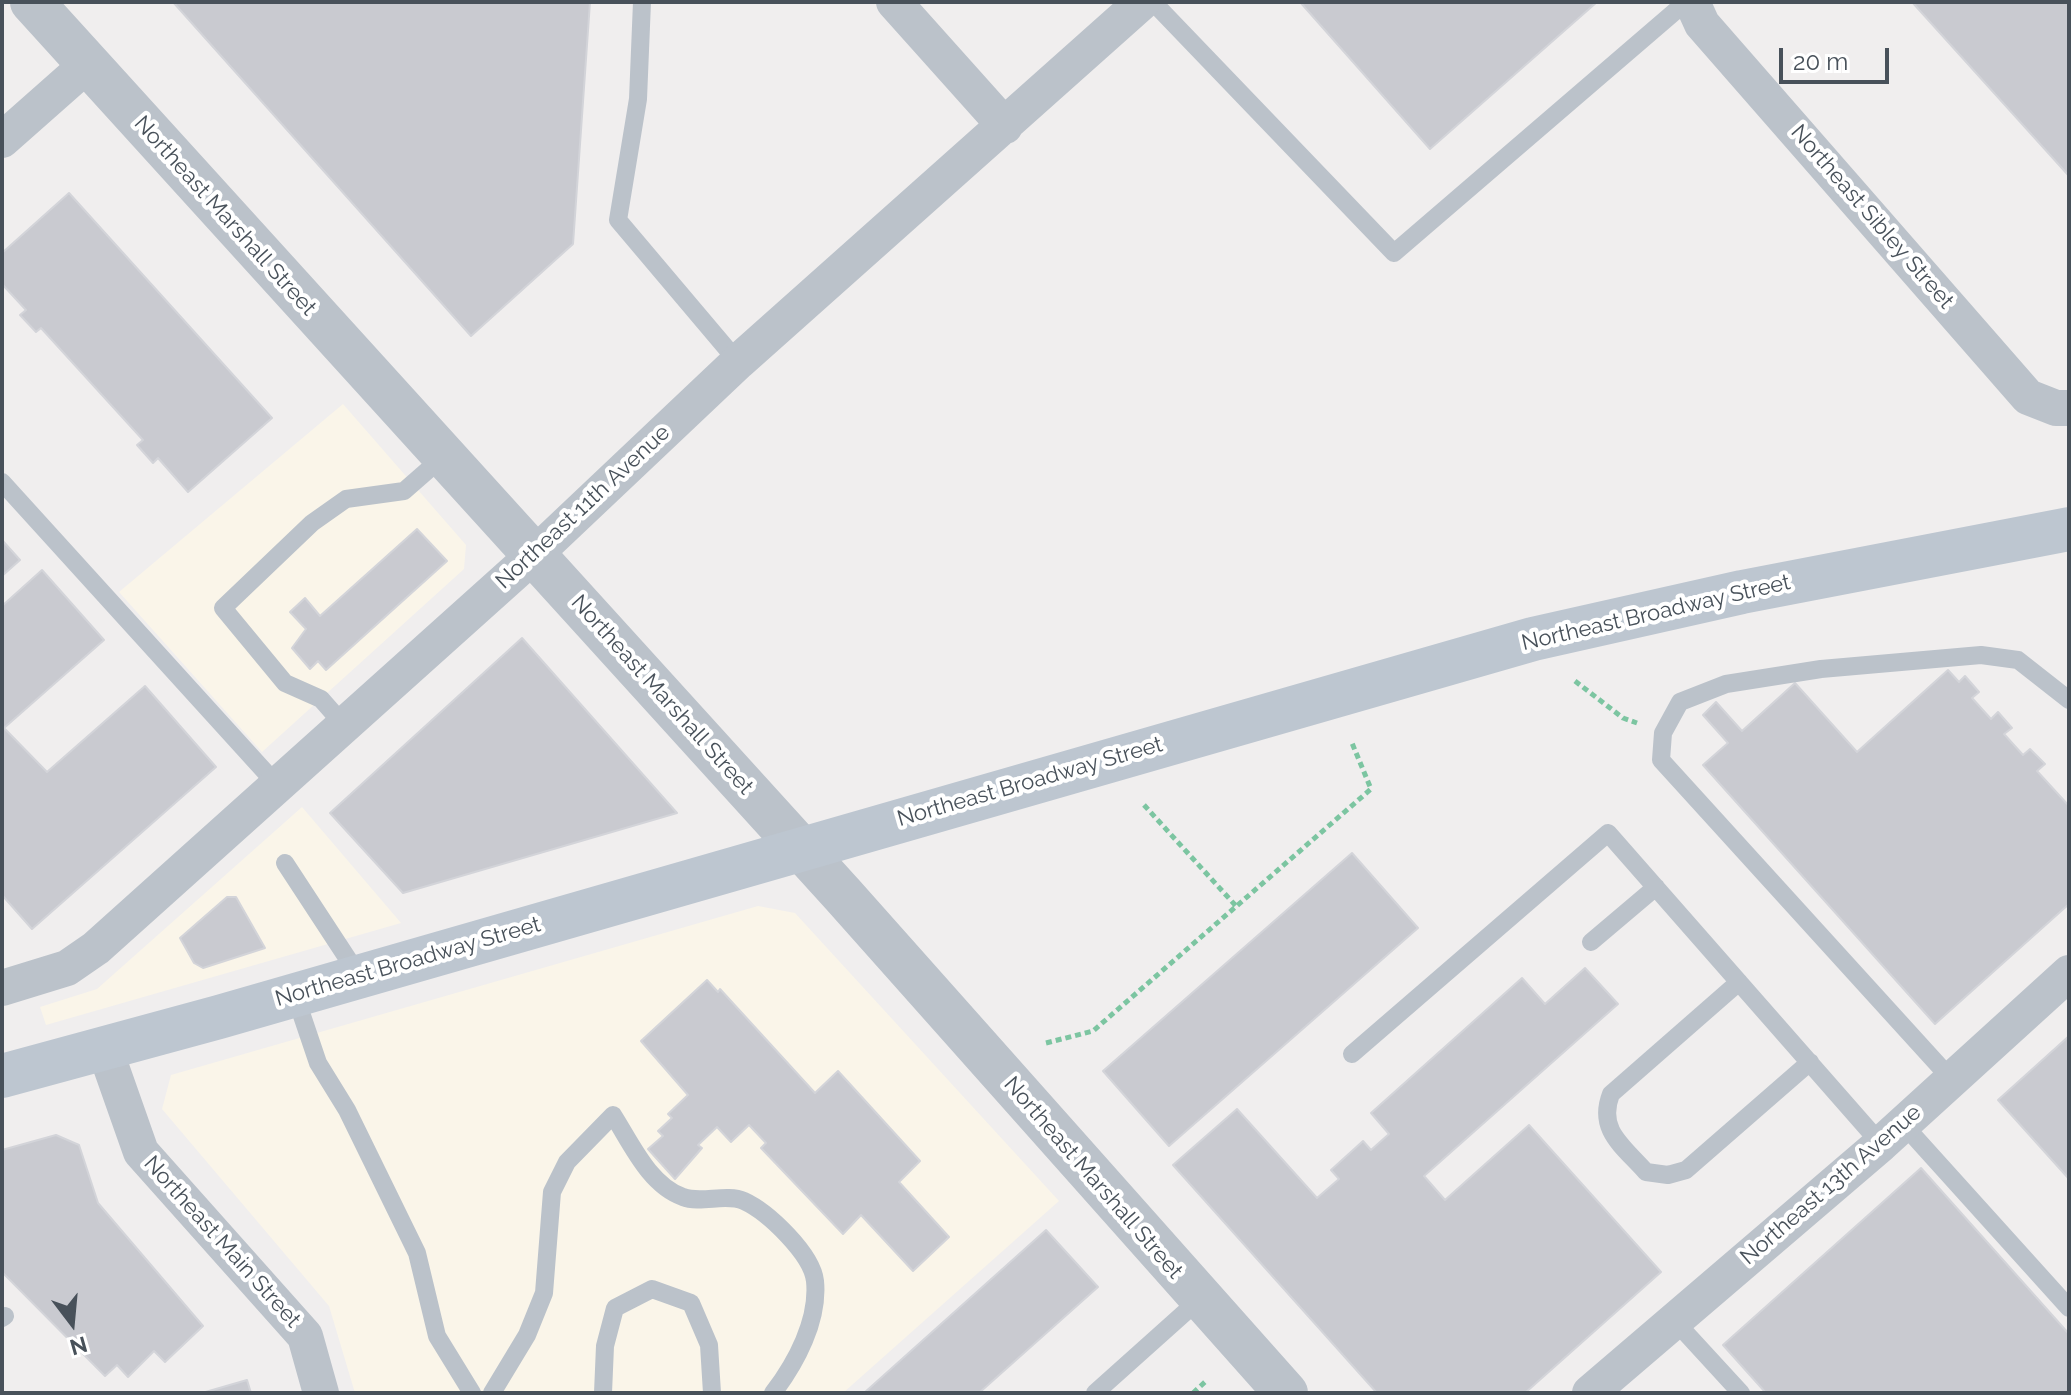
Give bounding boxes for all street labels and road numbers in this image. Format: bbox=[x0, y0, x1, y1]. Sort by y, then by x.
street label: Northeast Marshall Street bbox=[128, 111, 322, 321]
street label: Northeast Sibley Street bbox=[1785, 120, 1959, 314]
street label: Northeast 11th Avenue bbox=[491, 420, 675, 594]
street label: Northeast Broadway Street bbox=[1519, 569, 1793, 657]
street label: Northeast Marshall Street bbox=[565, 590, 759, 800]
street label: Northeast Broadway Street bbox=[894, 731, 1166, 833]
street label: Northeast Broadway Street bbox=[272, 911, 544, 1013]
street label: Northeast Marshall Street bbox=[998, 1072, 1188, 1284]
street label: Northeast 13th Avenue bbox=[1735, 1099, 1927, 1271]
street label: Northeast Main Street bbox=[138, 1151, 306, 1333]

